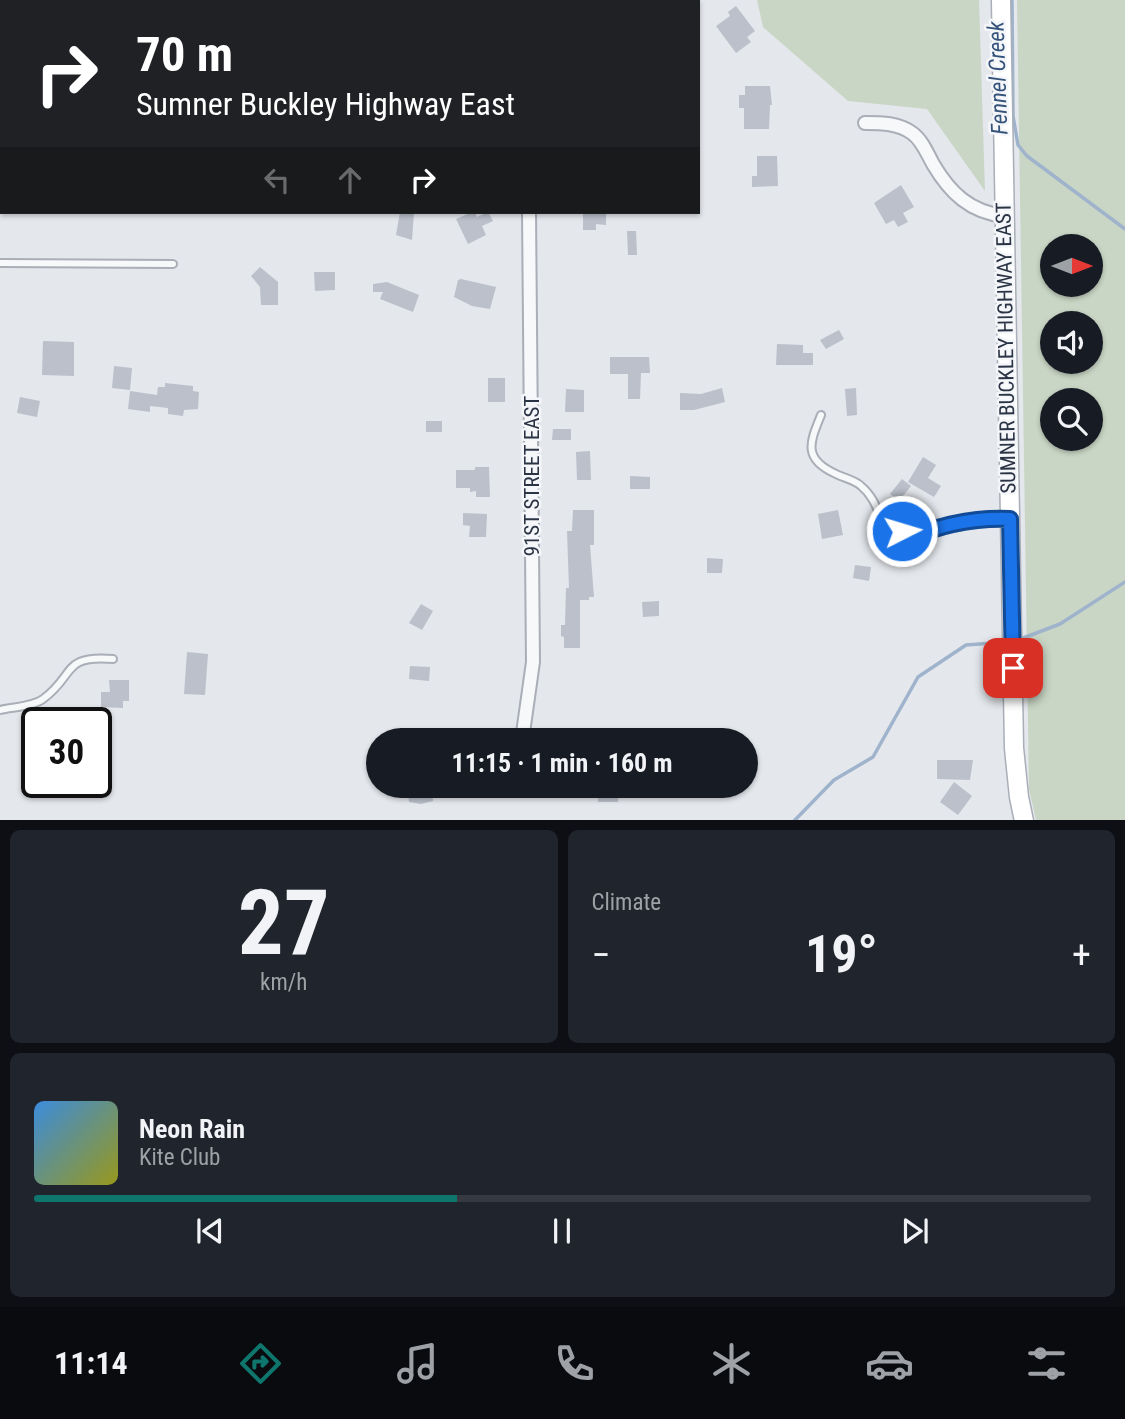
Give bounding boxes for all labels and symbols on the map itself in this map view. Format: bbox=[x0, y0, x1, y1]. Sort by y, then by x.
water label: Fennel Creek bbox=[982, 20, 1013, 135]
street label: SUMNER BUCKLEY HIGHWAY EAST bbox=[991, 202, 1021, 494]
north arrow bbox=[1040, 234, 1102, 298]
street label: 91ST STREET EAST bbox=[520, 396, 544, 556]
position arrow bbox=[865, 494, 939, 568]
pin bbox=[983, 638, 1043, 698]
speed limit sign: 30 bbox=[21, 707, 112, 798]

